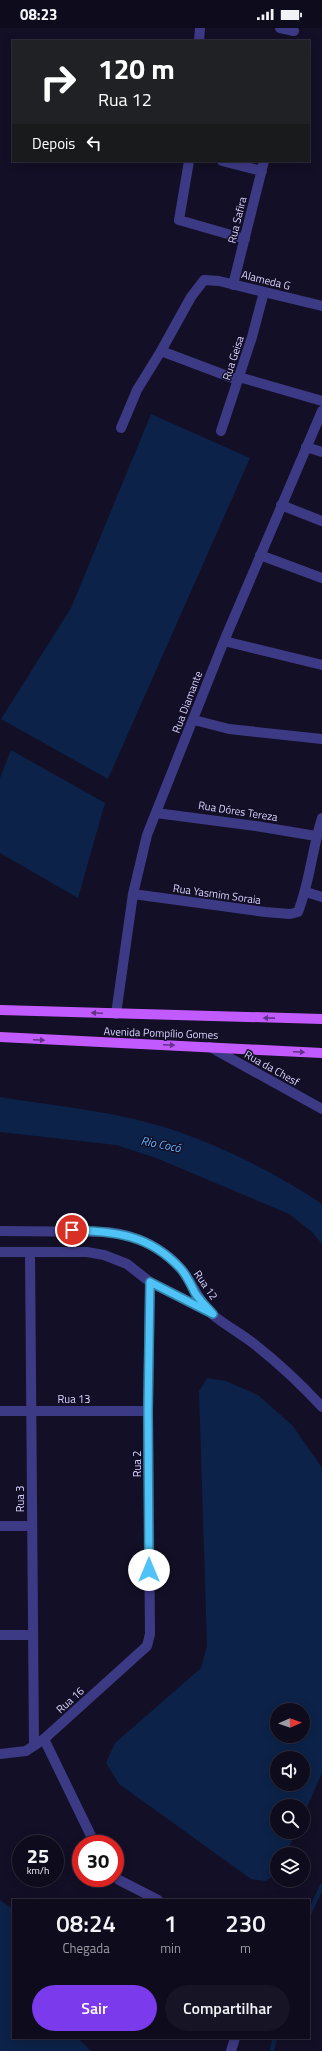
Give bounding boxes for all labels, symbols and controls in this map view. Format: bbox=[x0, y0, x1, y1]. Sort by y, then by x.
text: 08:23 bbox=[20, 3, 57, 26]
text: 120 m bbox=[98, 47, 175, 90]
icon: right bbox=[32, 56, 84, 108]
text: Rua 12 bbox=[98, 86, 152, 113]
text: Depois bbox=[32, 132, 75, 155]
icon: left bbox=[83, 132, 105, 154]
street label: Rua Safira bbox=[224, 195, 251, 245]
street label: Alameda G bbox=[240, 266, 292, 294]
street label: Rua Geisa bbox=[218, 333, 248, 382]
street label: Rua Diamante bbox=[168, 668, 206, 735]
street label: Rua Dóres Tereza bbox=[197, 797, 279, 825]
street label: Rua Yasmim Soraia bbox=[172, 880, 262, 908]
one-way arrow bbox=[91, 1010, 103, 1017]
one-way arrow bbox=[262, 1015, 275, 1021]
street label: Avenida Pompílio Gomes bbox=[103, 1023, 219, 1043]
one-way arrow bbox=[33, 1036, 45, 1043]
one-way arrow bbox=[163, 1042, 175, 1049]
street label: Rua da Chesf bbox=[242, 1046, 303, 1090]
one-way arrow bbox=[293, 1048, 305, 1055]
water label: Rio Cocó bbox=[139, 1131, 184, 1157]
pin bbox=[55, 1213, 89, 1247]
icon: arrive bbox=[61, 1219, 83, 1241]
street label: Rua 12 bbox=[190, 1267, 222, 1303]
street label: Rua 13 bbox=[58, 1391, 90, 1407]
street label: Rua 2 bbox=[129, 1451, 145, 1477]
street label: Rua 3 bbox=[12, 1486, 28, 1512]
position arrow bbox=[128, 1549, 170, 1591]
street label: Rua 16 bbox=[52, 1683, 88, 1717]
north arrow bbox=[270, 1703, 310, 1743]
map controls bbox=[270, 1703, 310, 1887]
button: sound bbox=[270, 1751, 310, 1791]
button: search bbox=[270, 1799, 310, 1839]
speed limit sign: 30 bbox=[72, 1835, 124, 1887]
text: 25 bbox=[27, 1840, 49, 1871]
button: layers bbox=[270, 1847, 310, 1887]
text: km/h bbox=[27, 1863, 49, 1878]
text: 08:24 bbox=[56, 1905, 116, 1941]
text: 1 bbox=[164, 1905, 177, 1941]
text: 230 bbox=[225, 1905, 266, 1941]
text: Chegada bbox=[63, 1938, 110, 1958]
text: min bbox=[160, 1938, 181, 1958]
text: m bbox=[240, 1938, 251, 1958]
button: Sair bbox=[32, 1985, 157, 2031]
button: Compartilhar bbox=[165, 1985, 290, 2031]

